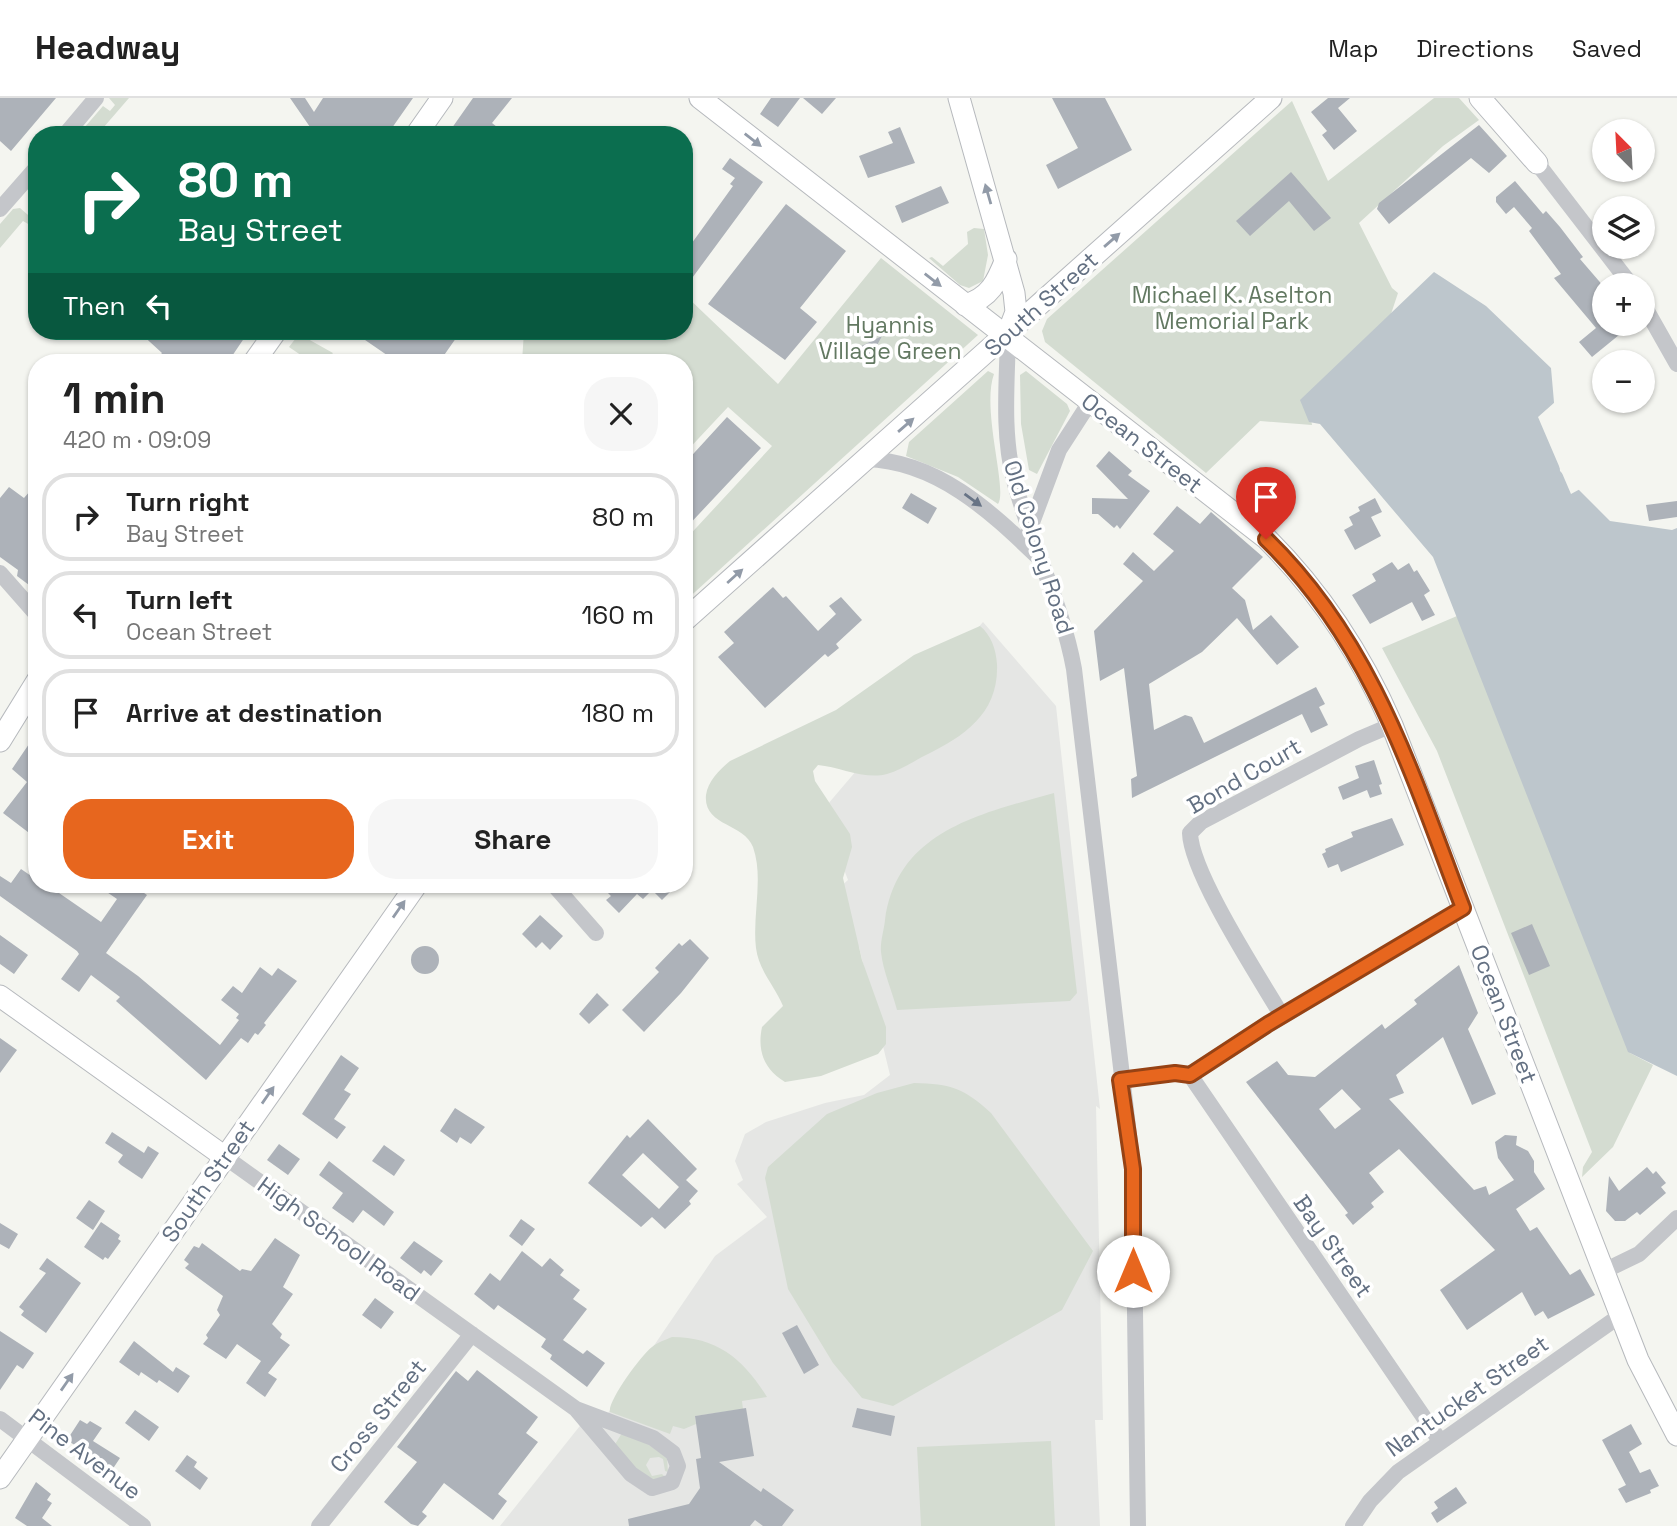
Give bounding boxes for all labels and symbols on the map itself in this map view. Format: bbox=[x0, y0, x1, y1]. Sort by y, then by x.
north arrow bbox=[1592, 119, 1656, 182]
one-way arrow bbox=[744, 133, 762, 148]
one-way arrow bbox=[982, 183, 992, 204]
one-way arrow bbox=[1103, 232, 1121, 248]
street label: South Street bbox=[978, 245, 1104, 363]
one-way arrow bbox=[923, 272, 941, 287]
park label: Michael K. Aselton Memorial Park bbox=[1132, 280, 1332, 336]
park label: Hyannis Village Green bbox=[818, 310, 962, 366]
street label: Ocean Street bbox=[1075, 386, 1209, 500]
one-way arrow bbox=[897, 417, 915, 433]
street label: Old Colony Road bbox=[997, 456, 1081, 638]
pin bbox=[1236, 467, 1296, 539]
one-way arrow bbox=[964, 493, 982, 507]
one-way arrow bbox=[727, 568, 744, 584]
street label: Bond Court bbox=[1182, 731, 1306, 821]
one-way arrow bbox=[392, 900, 406, 918]
street label: Ocean Street bbox=[1464, 940, 1544, 1088]
one-way arrow bbox=[261, 1086, 275, 1104]
street label: South Street bbox=[155, 1114, 261, 1248]
street label: High School Road bbox=[252, 1170, 426, 1308]
street label: Bay Street bbox=[1287, 1189, 1379, 1303]
position arrow bbox=[1096, 1234, 1170, 1308]
street label: Nantucket Street bbox=[1380, 1329, 1554, 1463]
street label: Cross Street bbox=[323, 1353, 433, 1479]
one-way arrow bbox=[60, 1373, 74, 1391]
street label: Pine Avenue bbox=[22, 1402, 148, 1506]

